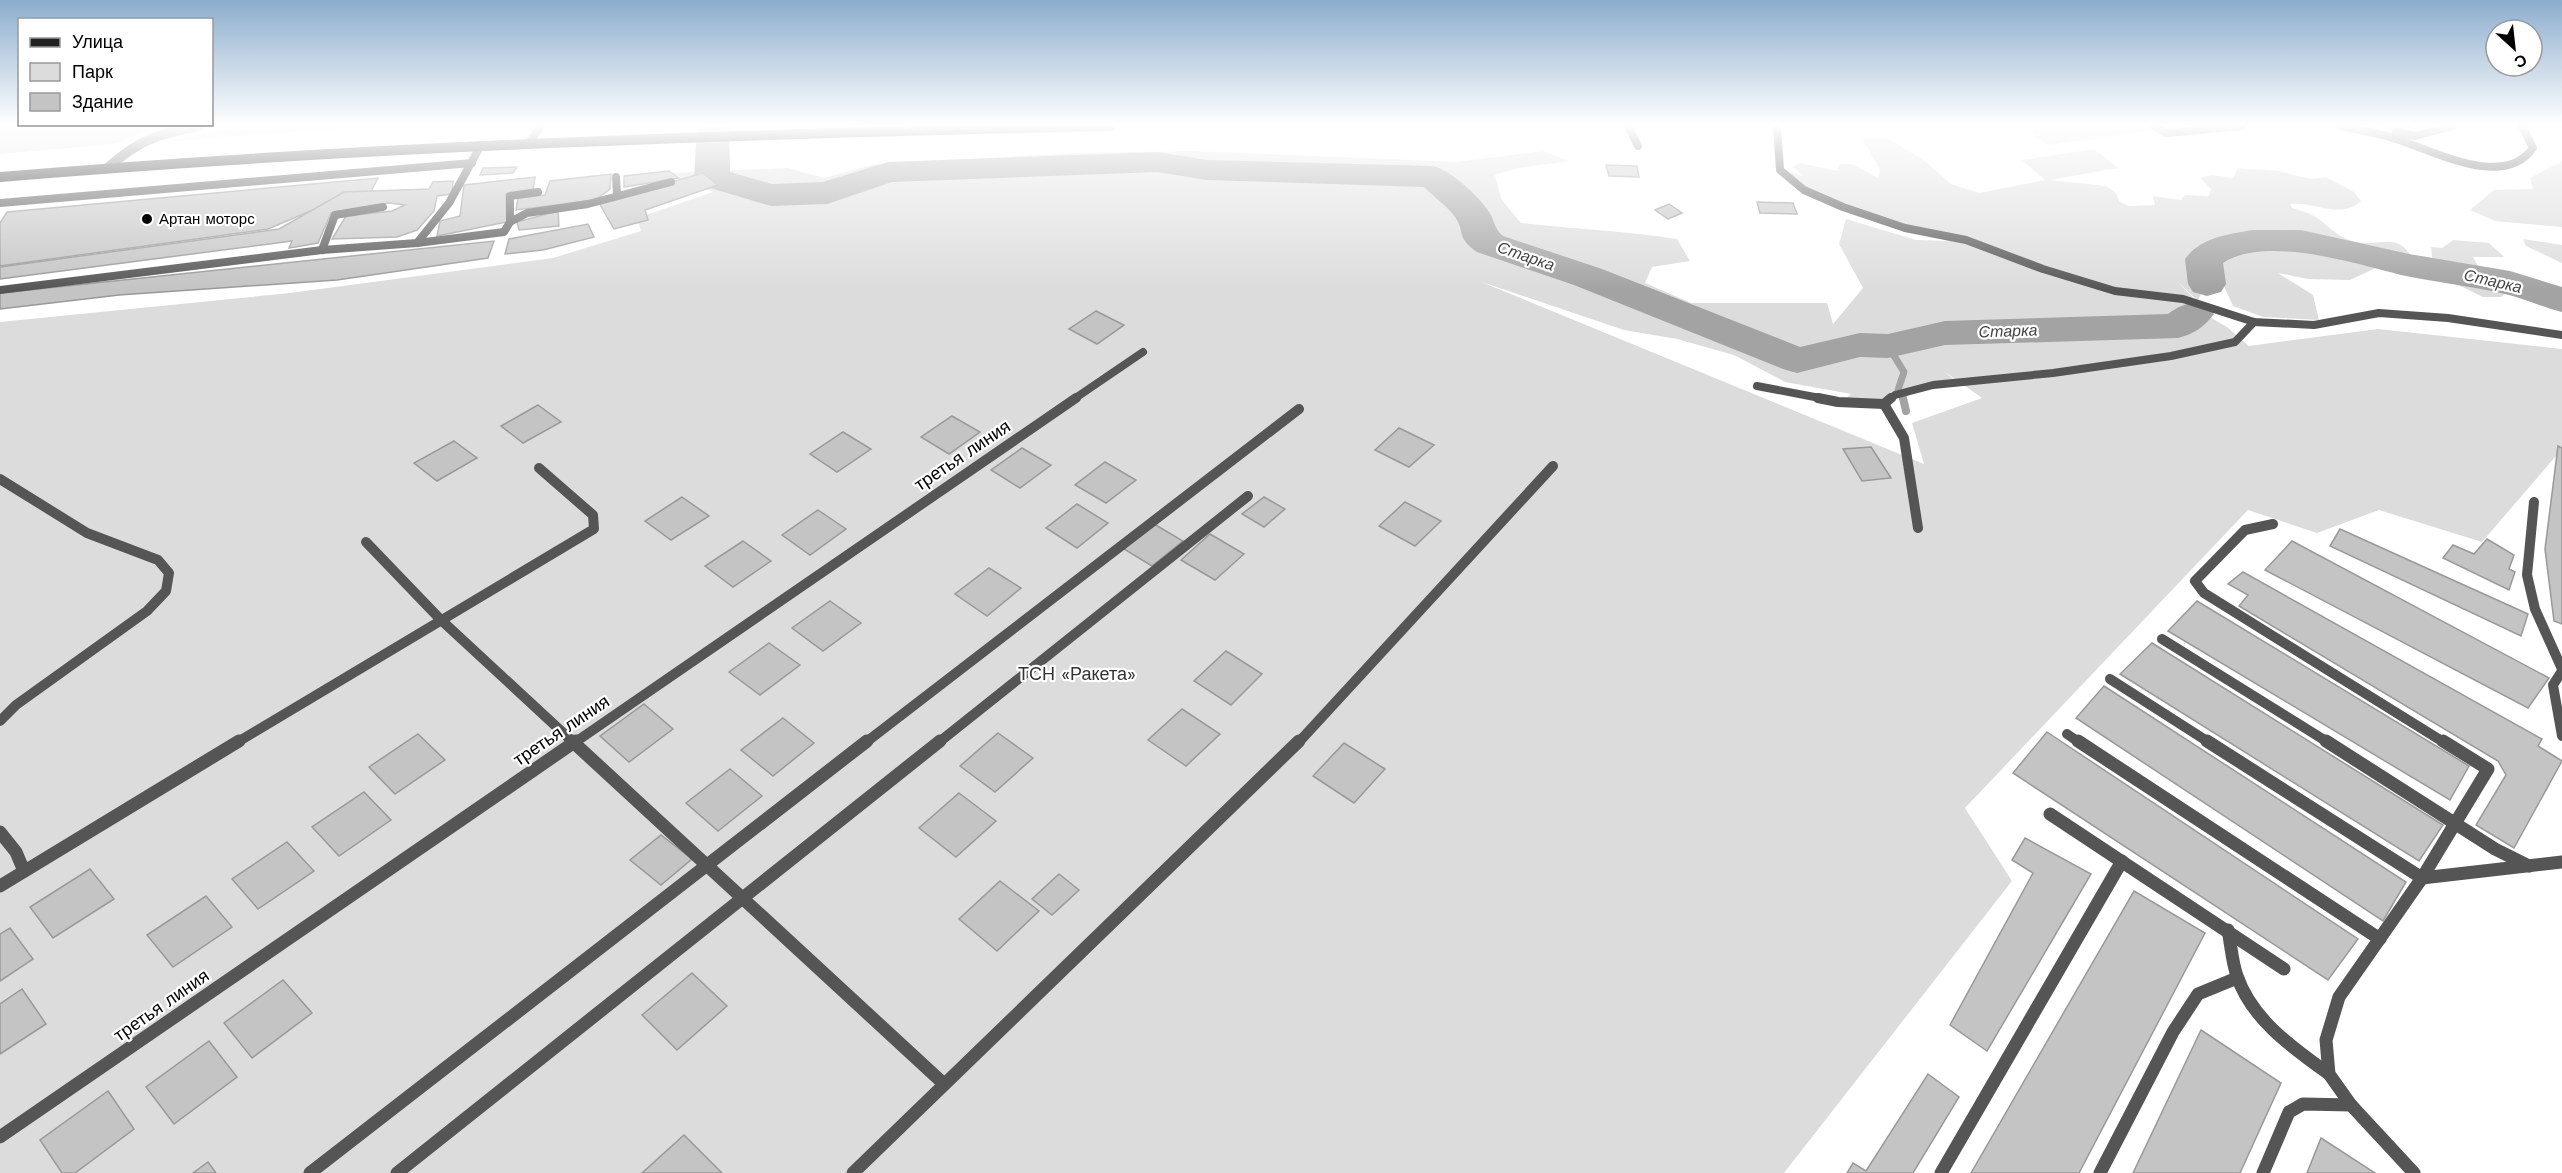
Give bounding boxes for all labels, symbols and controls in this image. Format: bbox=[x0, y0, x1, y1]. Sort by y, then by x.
legend bbox=[18, 18, 213, 126]
north arrow bbox=[2484, 18, 2544, 78]
text: Улица bbox=[72, 31, 124, 52]
text: С bbox=[2511, 50, 2530, 72]
text: Парк bbox=[72, 61, 113, 82]
text: Здание bbox=[72, 91, 133, 112]
place label: Артан моторс bbox=[159, 210, 255, 228]
marker: Артан моторс bbox=[140, 212, 154, 226]
water label: Старка bbox=[1495, 237, 1557, 275]
water label: Старка bbox=[2462, 265, 2524, 297]
water label: Старка bbox=[1978, 320, 2038, 342]
street label: третья линия bbox=[910, 415, 1014, 495]
park label: ТСН «Ракета» bbox=[1018, 663, 1136, 684]
street label: третья линия bbox=[509, 690, 613, 770]
street label: третья линия bbox=[109, 964, 213, 1046]

